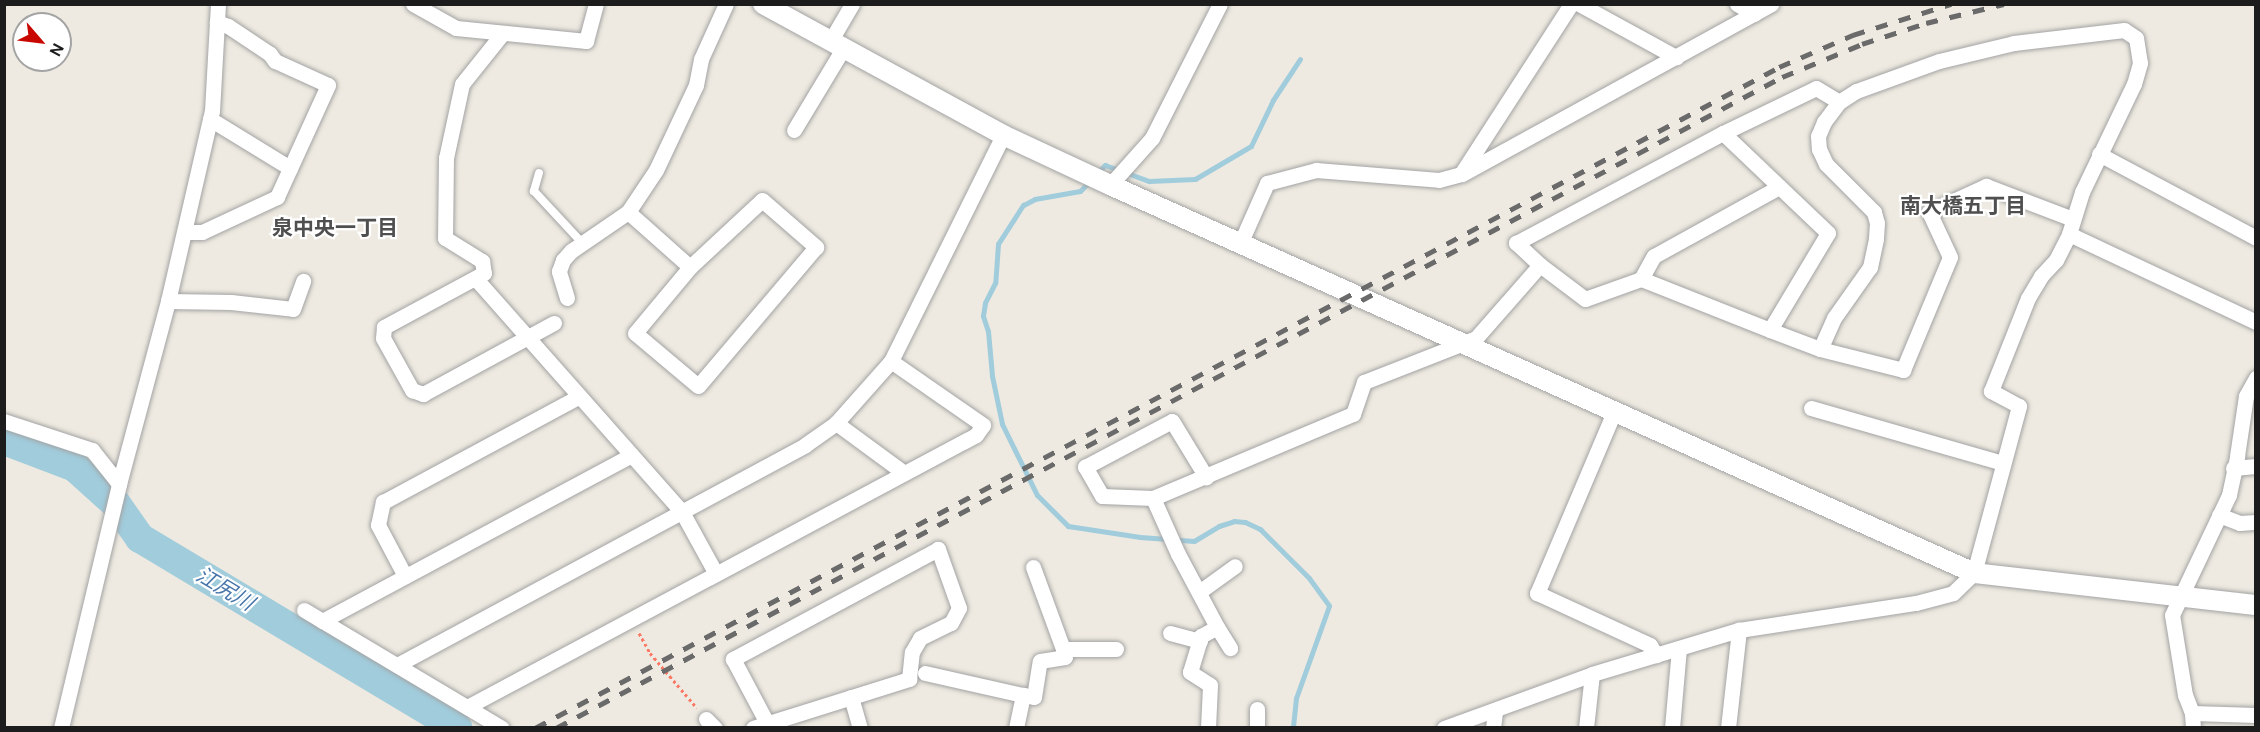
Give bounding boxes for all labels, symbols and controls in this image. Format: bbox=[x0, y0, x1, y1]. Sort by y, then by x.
north arrow bbox=[12, 12, 72, 72]
text: N bbox=[45, 40, 69, 60]
district label: 南大橋五丁目 bbox=[1900, 193, 2026, 219]
district label: 泉中央一丁目 bbox=[272, 215, 398, 241]
water label: 江尻川 bbox=[192, 562, 258, 616]

